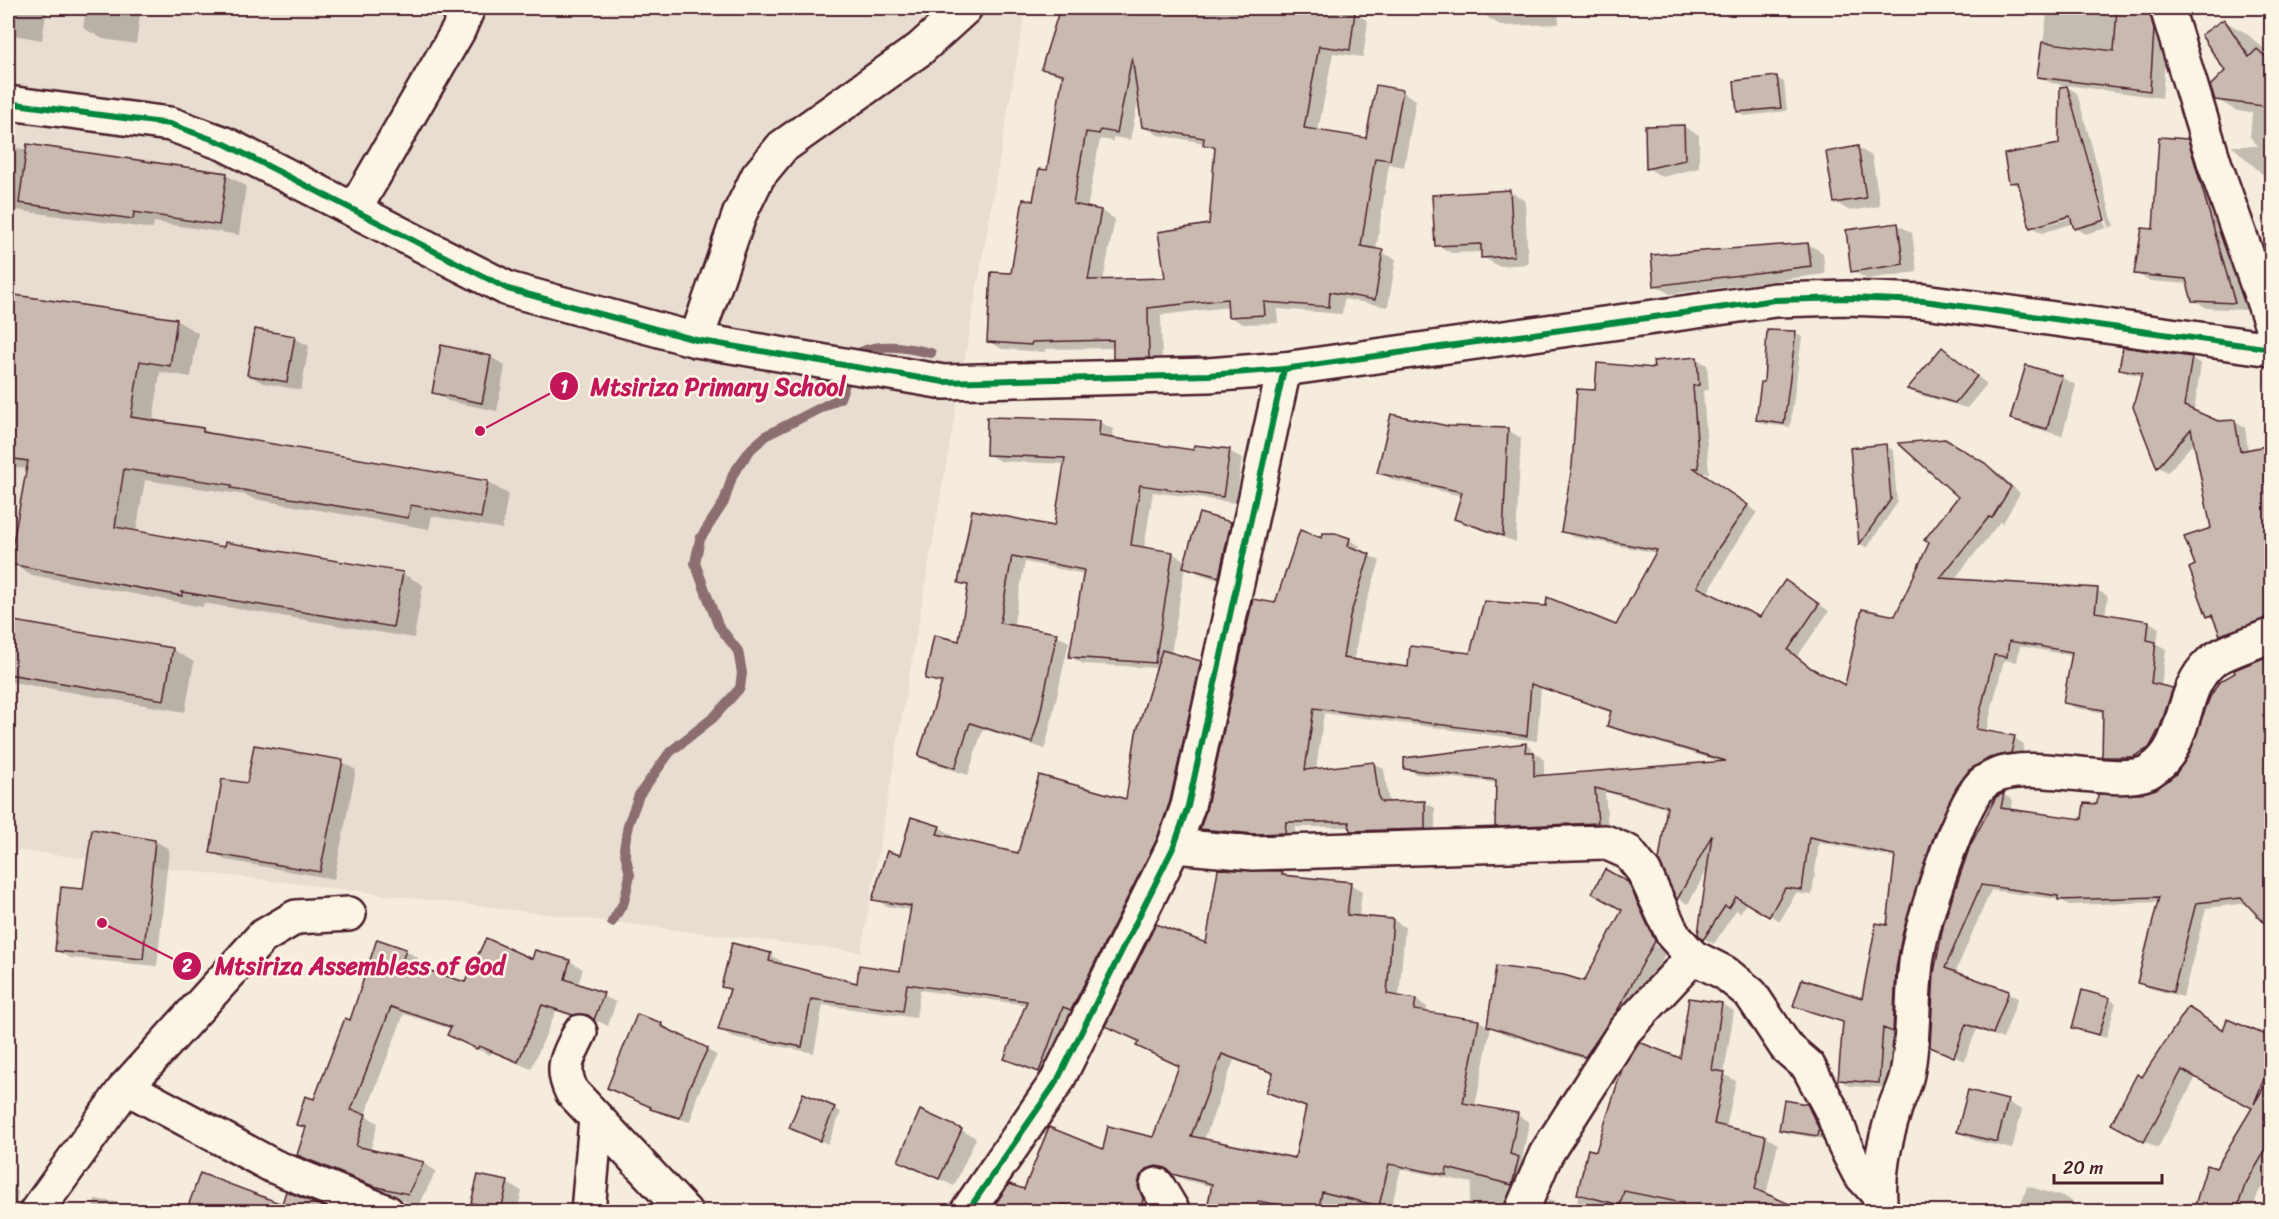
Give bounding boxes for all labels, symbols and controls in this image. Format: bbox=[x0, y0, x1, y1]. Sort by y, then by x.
callout: Mtsiriza Primary School bbox=[549, 365, 857, 407]
text: Mtsiriza Primary School bbox=[590, 366, 847, 408]
text: 1 bbox=[560, 371, 568, 403]
callout: Mtsiriza Assembless of God bbox=[172, 945, 517, 987]
text: Mtsiriza Assembless of God bbox=[214, 945, 507, 987]
text: 2 bbox=[181, 950, 193, 982]
scale bar bbox=[2054, 1147, 2162, 1185]
text: 20 m bbox=[2063, 1152, 2103, 1184]

